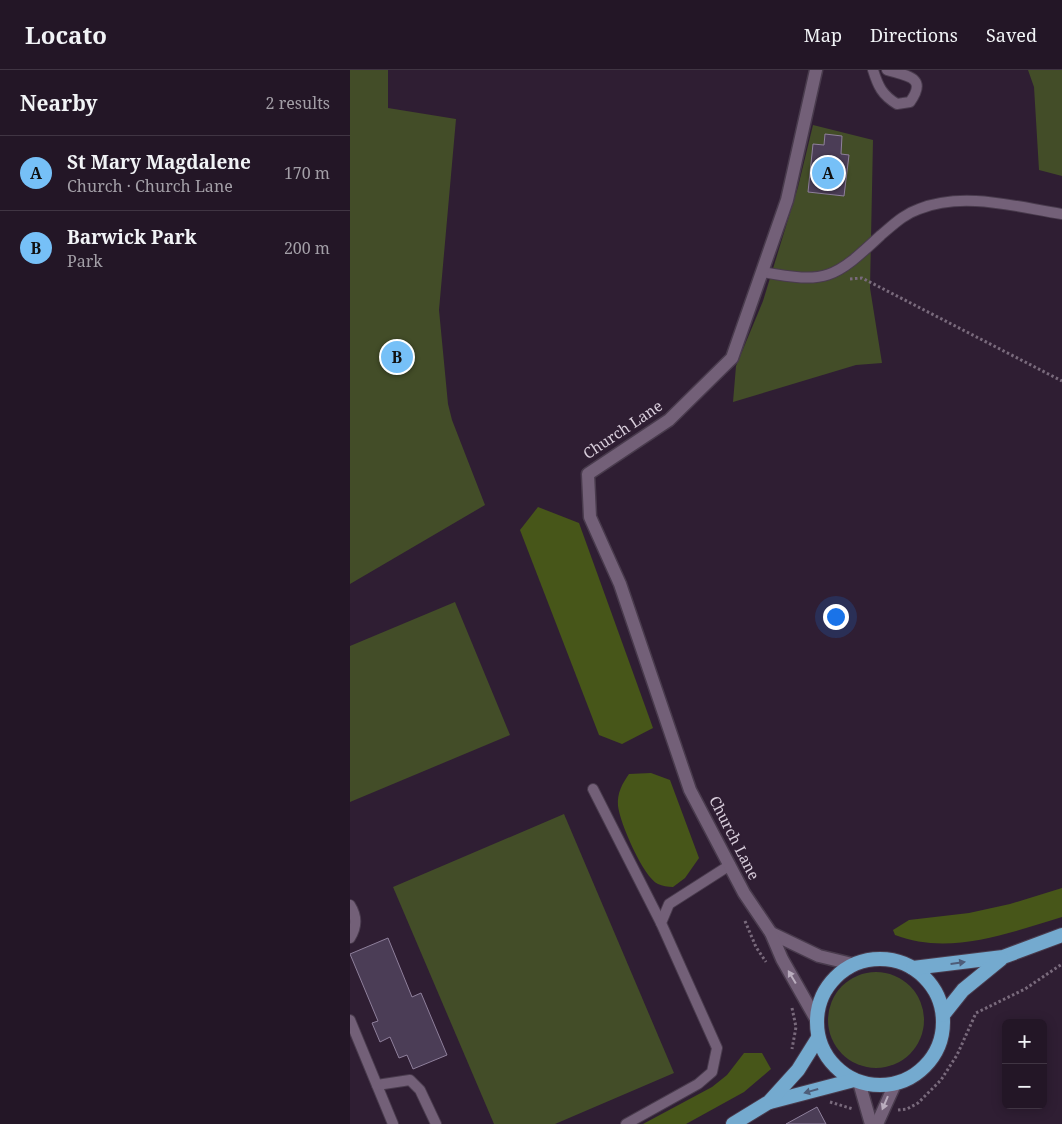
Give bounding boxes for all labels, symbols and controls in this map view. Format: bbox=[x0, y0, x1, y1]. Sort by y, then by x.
text: Locato bbox=[25, 18, 107, 51]
text: Map bbox=[804, 23, 842, 47]
text: Directions bbox=[870, 23, 958, 47]
text: Saved bbox=[986, 23, 1037, 47]
text: Nearby bbox=[20, 89, 98, 117]
text: 2 results bbox=[266, 92, 330, 114]
text: St Mary Magdalene bbox=[67, 149, 251, 175]
pin: A bbox=[812, 154, 844, 192]
text: A bbox=[30, 162, 42, 184]
text: 170 m bbox=[284, 162, 330, 184]
text: Church · Church Lane bbox=[67, 175, 233, 197]
text: Barwick Park bbox=[67, 224, 197, 250]
text: B bbox=[31, 237, 41, 259]
text: 200 m bbox=[284, 237, 330, 259]
text: Park bbox=[67, 250, 103, 272]
pin: B bbox=[381, 338, 413, 376]
street label: Church Lane bbox=[579, 395, 666, 463]
your location bbox=[823, 604, 849, 630]
street label: Church Lane bbox=[705, 792, 765, 883]
one-way arrow bbox=[951, 959, 967, 967]
one-way arrow bbox=[788, 970, 797, 983]
map controls bbox=[1002, 1019, 1047, 1109]
button: + bbox=[1002, 1019, 1047, 1064]
button: − bbox=[1002, 1064, 1047, 1109]
one-way arrow bbox=[804, 1087, 819, 1095]
one-way arrow bbox=[880, 1096, 888, 1110]

